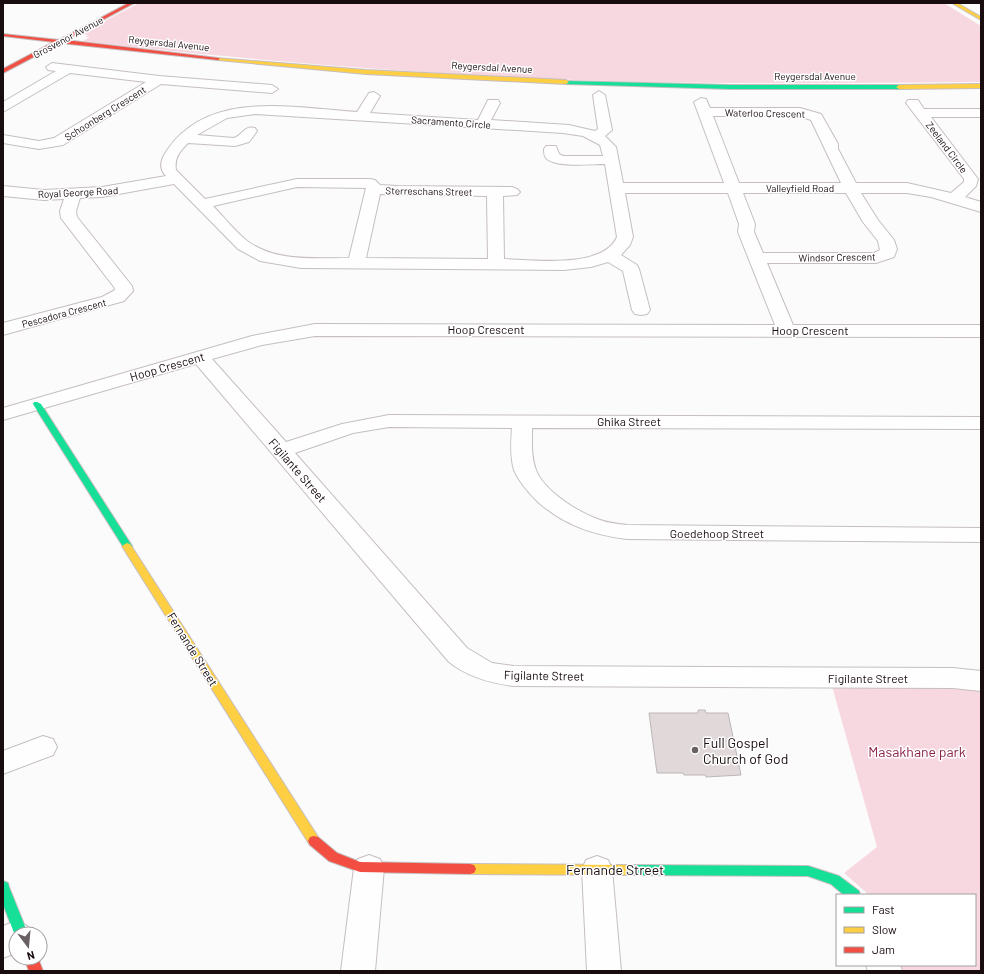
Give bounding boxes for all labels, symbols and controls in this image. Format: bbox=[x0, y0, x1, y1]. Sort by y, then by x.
street label: Grosvenor Avenue bbox=[31, 13, 105, 61]
street label: Reygersdal Avenue bbox=[128, 33, 210, 53]
street label: Reygersdal Avenue bbox=[451, 59, 533, 75]
street label: Reygersdal Avenue bbox=[774, 70, 856, 82]
street label: Schoonberg Crescent bbox=[62, 83, 148, 143]
street label: Waterloo Crescent bbox=[725, 106, 806, 120]
street label: Sacramento Circle bbox=[411, 113, 491, 131]
street label: Zeeland Circle bbox=[924, 119, 970, 175]
street label: Valleyfield Road bbox=[766, 182, 834, 194]
street label: Royal George Road bbox=[38, 184, 118, 200]
street label: Sterreschans Street bbox=[385, 184, 473, 198]
street label: Windsor Crescent bbox=[798, 250, 876, 264]
street label: Pescadora Crescent bbox=[20, 296, 108, 330]
street label: Hoop Crescent bbox=[447, 322, 525, 336]
street label: Hoop Crescent bbox=[771, 323, 849, 337]
street label: Hoop Crescent bbox=[128, 349, 206, 383]
street label: Ghika Street bbox=[597, 414, 661, 428]
street label: Figilante Street bbox=[266, 435, 330, 505]
street label: Goedehoop Street bbox=[670, 526, 764, 540]
street label: Fernande Street bbox=[165, 610, 221, 688]
street label: Figilante Street bbox=[504, 667, 584, 683]
street label: Figilante Street bbox=[828, 671, 908, 685]
place label: Full Gospel Church of God bbox=[703, 734, 788, 767]
park label: Masakhane park bbox=[868, 743, 966, 760]
marker: Full Gospel Church of God bbox=[690, 745, 700, 755]
street label: Fernande Street bbox=[566, 861, 664, 878]
legend bbox=[836, 894, 976, 966]
text: Fast bbox=[872, 902, 895, 916]
text: Slow bbox=[872, 922, 897, 936]
north arrow bbox=[8, 926, 48, 966]
text: Jam bbox=[872, 942, 895, 956]
text: N bbox=[26, 949, 36, 963]

